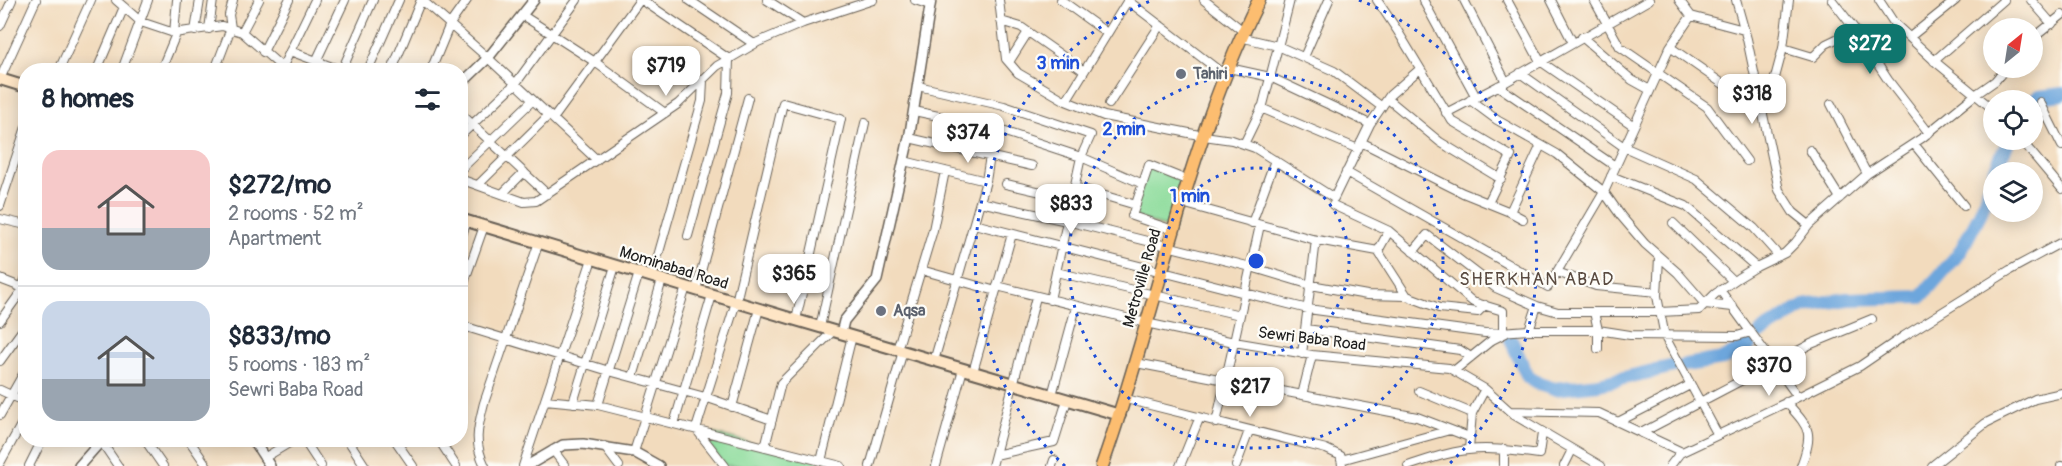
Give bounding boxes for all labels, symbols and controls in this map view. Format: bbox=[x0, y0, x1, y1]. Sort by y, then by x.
north arrow bbox=[1983, 18, 2043, 78]
map controls bbox=[1983, 18, 2043, 222]
pin: $272 bbox=[1834, 24, 1906, 75]
text: $272 bbox=[1848, 31, 1892, 56]
pin: $719 bbox=[630, 46, 702, 97]
text: 3 min bbox=[1036, 52, 1080, 75]
text: $719 bbox=[646, 53, 686, 78]
place label: Tahiri bbox=[1192, 64, 1228, 84]
marker: Tahiri bbox=[1174, 67, 1188, 81]
pin: $318 bbox=[1716, 74, 1788, 125]
text: $318 bbox=[1732, 81, 1772, 106]
text: 8 homes bbox=[42, 83, 134, 115]
icon: filters bbox=[411, 83, 444, 116]
button: locate bbox=[1983, 90, 2043, 150]
pin: $374 bbox=[932, 113, 1004, 164]
text: 2 min bbox=[1102, 118, 1146, 141]
text: $374 bbox=[946, 120, 990, 145]
button: layers bbox=[1983, 162, 2043, 222]
text: $272/mo bbox=[228, 169, 331, 201]
icon: home bbox=[90, 174, 162, 246]
pin: $833 bbox=[1035, 184, 1107, 235]
text: 1 min bbox=[1170, 185, 1210, 208]
text: $833 bbox=[1049, 191, 1093, 216]
text: 2 rooms · 52 m² bbox=[228, 201, 364, 226]
text: Apartment bbox=[228, 226, 321, 251]
street label: Metroville Road bbox=[1118, 226, 1166, 330]
street label: Mominabad Road bbox=[617, 242, 731, 294]
centre of rings bbox=[1246, 251, 1266, 271]
pin: $365 bbox=[758, 254, 830, 305]
text: $365 bbox=[772, 261, 816, 286]
district label: SHERKHAN ABAD bbox=[1459, 268, 1615, 291]
place label: Aqsa bbox=[893, 301, 926, 321]
marker: Aqsa bbox=[874, 304, 888, 318]
text: $833/mo bbox=[228, 320, 331, 352]
street label: Sewri Baba Road bbox=[1257, 322, 1367, 356]
icon: home bbox=[90, 325, 162, 397]
pin: $370 bbox=[1733, 346, 1805, 397]
text: 5 rooms · 183 m² bbox=[228, 352, 370, 377]
text: $370 bbox=[1746, 353, 1792, 378]
pin: $217 bbox=[1214, 367, 1286, 418]
text: $217 bbox=[1230, 374, 1270, 399]
text: Sewri Baba Road bbox=[228, 377, 364, 402]

